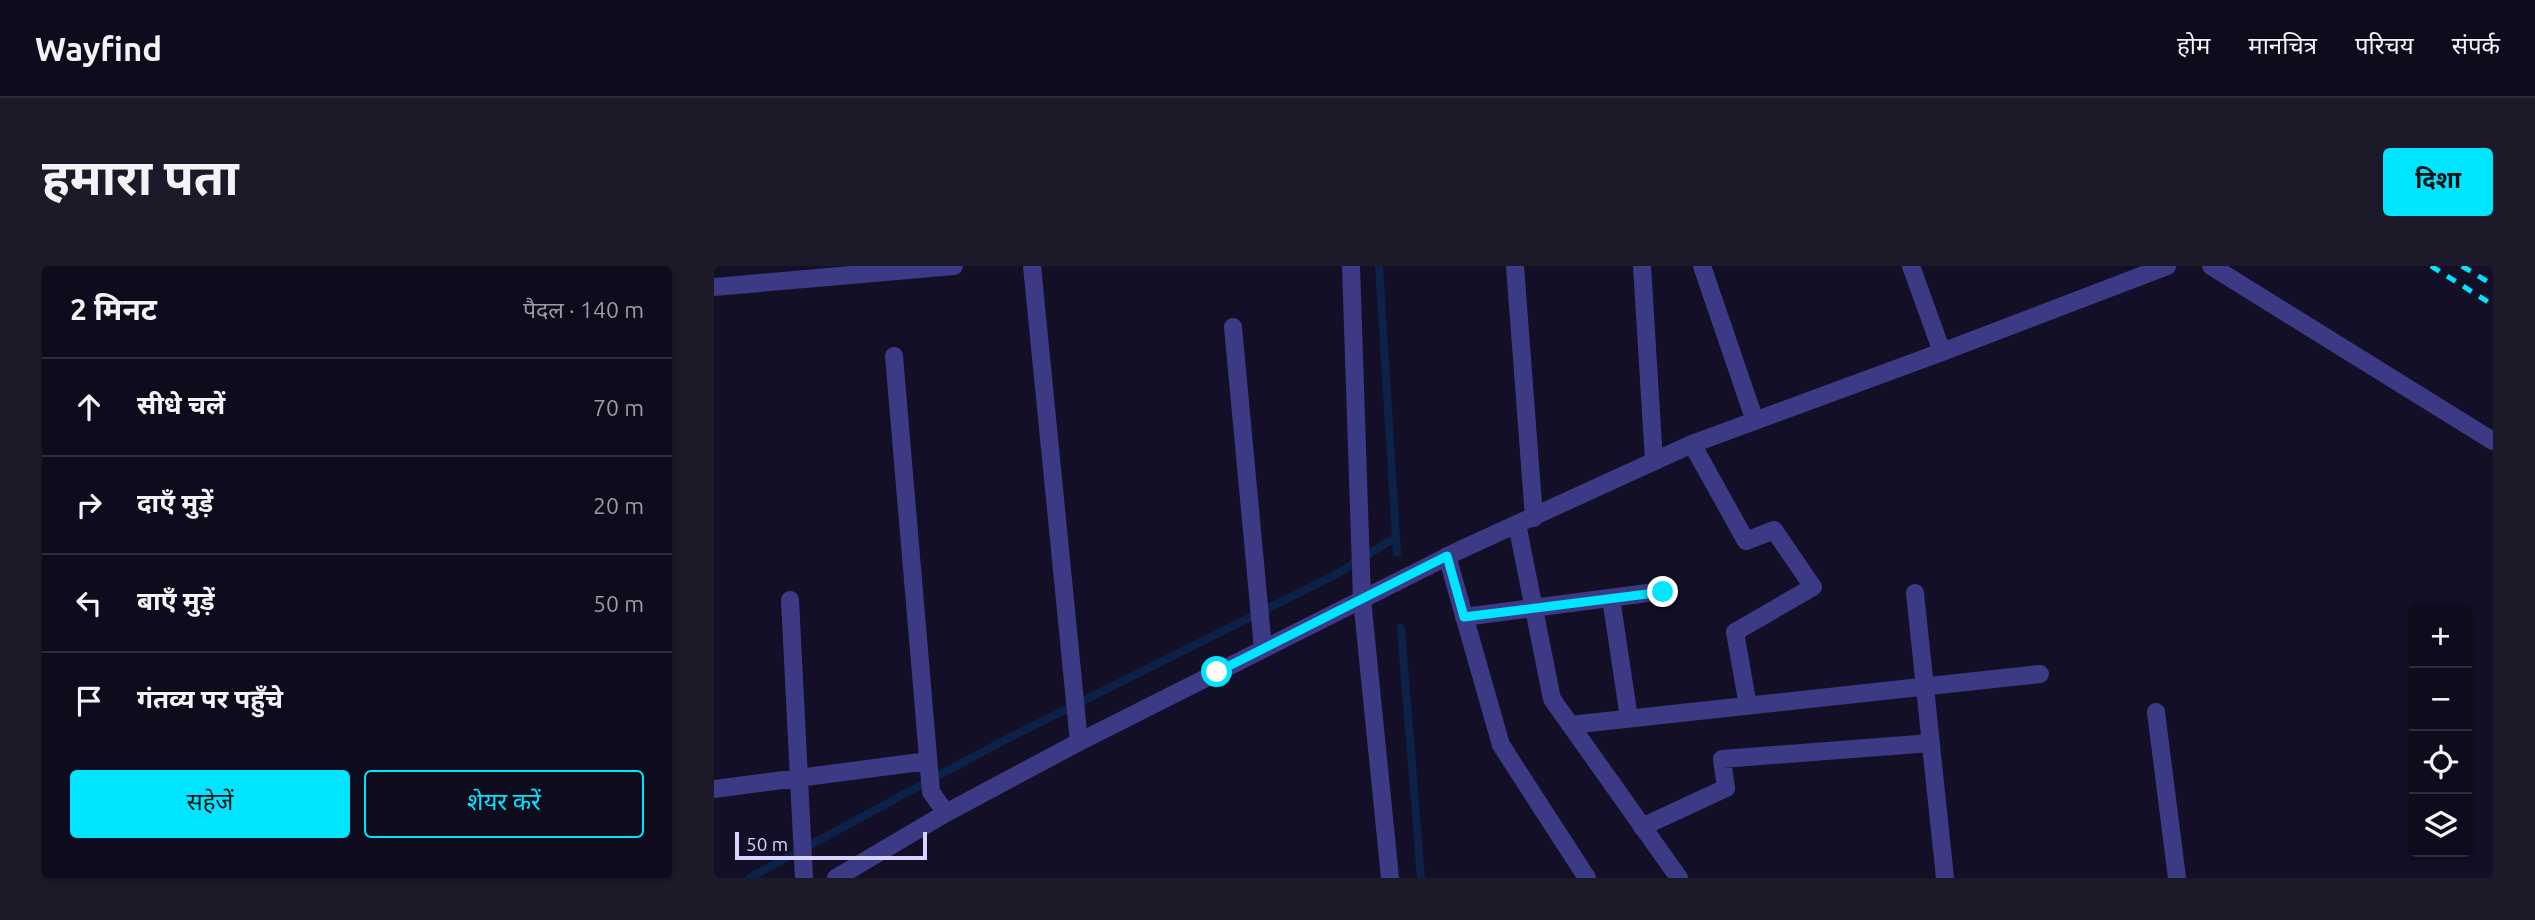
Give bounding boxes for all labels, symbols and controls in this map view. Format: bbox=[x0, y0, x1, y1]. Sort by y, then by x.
text: Wayfind bbox=[35, 30, 162, 67]
text: होम bbox=[2177, 32, 2210, 59]
text: मानचित्र bbox=[2248, 32, 2317, 59]
text: परिचय bbox=[2355, 32, 2414, 59]
text: संपर्क bbox=[2452, 32, 2500, 59]
button: दिशा bbox=[2383, 148, 2493, 216]
text: हमारा पता bbox=[42, 149, 239, 204]
text: 2 मिनट bbox=[70, 292, 157, 326]
text: पैदल · 140 m bbox=[523, 297, 644, 322]
icon: ahead bbox=[70, 388, 108, 426]
text: सीधे चलें bbox=[137, 390, 225, 419]
text: 70 m bbox=[593, 395, 644, 420]
icon: right bbox=[70, 486, 108, 524]
text: दाएँ मुड़ें bbox=[137, 488, 213, 517]
text: 20 m bbox=[593, 493, 644, 518]
route end bbox=[1647, 576, 1678, 607]
icon: left bbox=[70, 584, 108, 622]
text: बाएँ मुड़ें bbox=[137, 586, 214, 615]
text: 50 m bbox=[593, 591, 644, 616]
map controls bbox=[2409, 605, 2472, 857]
button: + bbox=[2409, 605, 2472, 668]
route start bbox=[1201, 656, 1232, 687]
button: − bbox=[2409, 668, 2472, 731]
icon: arrive bbox=[70, 682, 108, 720]
text: गंतव्य पर पहुँचे bbox=[137, 684, 283, 713]
button: locate bbox=[2409, 731, 2472, 794]
button: सहेजें bbox=[70, 770, 350, 838]
button: शेयर करें bbox=[364, 770, 644, 838]
button: layers bbox=[2409, 794, 2472, 857]
scale bar bbox=[735, 829, 928, 861]
text: 50 m bbox=[746, 833, 788, 855]

